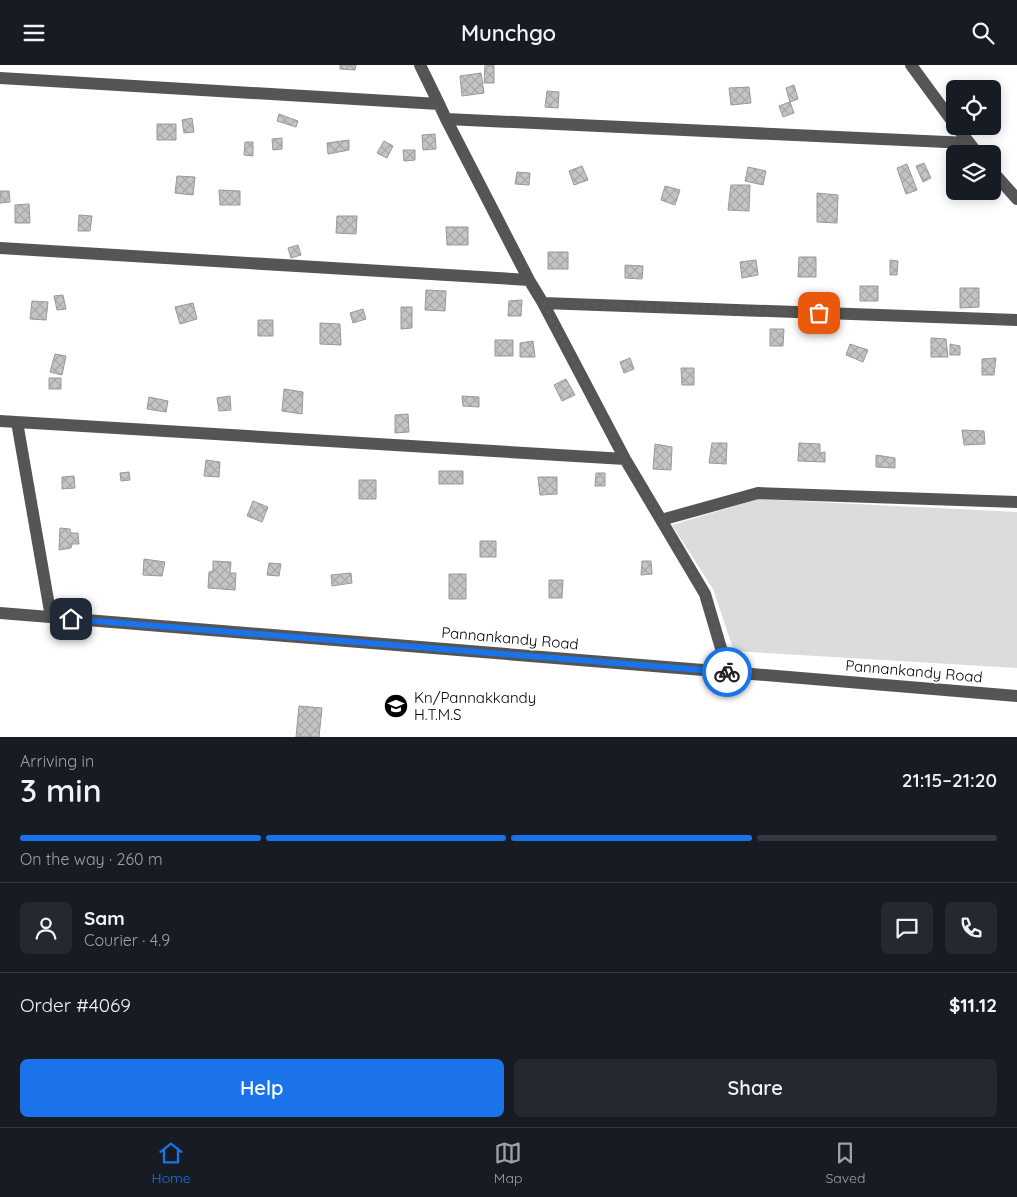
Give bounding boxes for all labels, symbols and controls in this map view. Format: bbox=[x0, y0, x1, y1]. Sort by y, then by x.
icon: menu bbox=[20, 19, 48, 47]
text: Munchgo bbox=[461, 19, 556, 47]
icon: search bbox=[969, 19, 997, 47]
map controls bbox=[946, 80, 1001, 200]
button: locate bbox=[946, 80, 1001, 135]
button: layers bbox=[946, 145, 1001, 200]
pin bbox=[798, 292, 840, 334]
icon: bag bbox=[805, 299, 833, 327]
pin bbox=[50, 598, 92, 640]
icon: home bbox=[57, 605, 85, 633]
street label: Pannankandy Road bbox=[441, 623, 579, 653]
courier bbox=[702, 647, 752, 697]
street label: Pannankandy Road bbox=[845, 656, 983, 686]
icon: bike bbox=[713, 658, 741, 686]
place label: Kn/Pannakkandy H.T.M.S bbox=[414, 688, 536, 724]
school or university icon: Kn/Pannakkandy H.T.M.S bbox=[383, 693, 409, 719]
text: Arriving in bbox=[20, 751, 94, 771]
text: 21:15–21:20 bbox=[902, 768, 997, 792]
text: 3 min bbox=[20, 770, 102, 810]
text: On the way · 260 m bbox=[20, 849, 162, 869]
button: person bbox=[20, 902, 72, 954]
button: chat bbox=[881, 902, 933, 954]
button: phone bbox=[945, 902, 997, 954]
text: Sam bbox=[84, 906, 125, 930]
text: Courier · 4.9 bbox=[84, 930, 170, 950]
text: Order #4069 bbox=[20, 993, 131, 1017]
text: $11.12 bbox=[949, 993, 997, 1017]
button: Help bbox=[20, 1059, 504, 1117]
button: Share bbox=[514, 1059, 997, 1117]
tab: Home bbox=[152, 1139, 191, 1187]
tab: Map bbox=[494, 1139, 522, 1187]
tab: Saved bbox=[826, 1139, 865, 1187]

